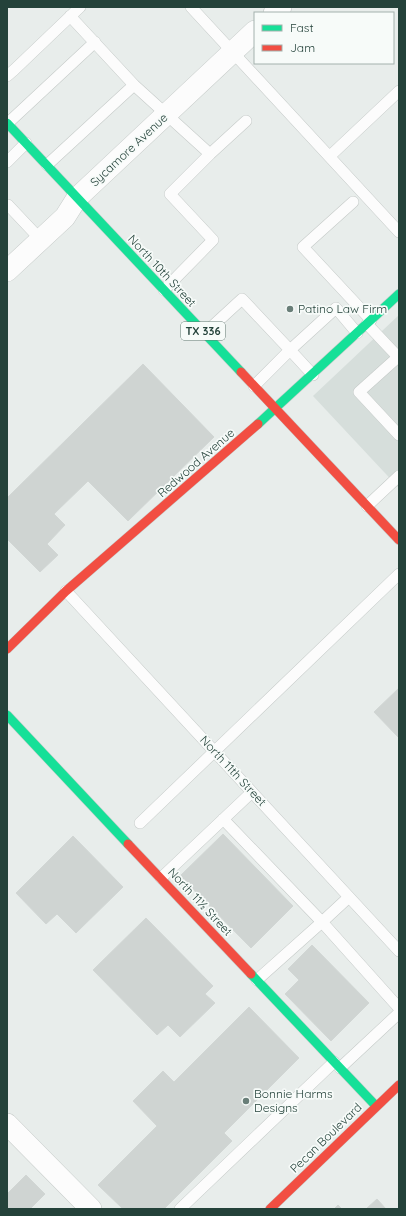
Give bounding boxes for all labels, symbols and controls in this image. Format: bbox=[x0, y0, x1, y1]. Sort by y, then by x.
legend bbox=[254, 12, 394, 64]
text: Fast bbox=[290, 20, 314, 35]
text: Jam bbox=[290, 40, 315, 55]
street label: Sycamore Avenue bbox=[87, 110, 171, 189]
street label: North 10th Street bbox=[125, 231, 200, 310]
place label: Patino Law Firm bbox=[298, 301, 387, 316]
marker: Patino Law Firm bbox=[285, 304, 295, 314]
road number: TX 336 bbox=[181, 322, 225, 340]
street label: Redwood Avenue bbox=[154, 425, 237, 500]
street label: North 11th Street bbox=[197, 732, 270, 809]
street label: North 11½ Street bbox=[165, 864, 236, 939]
place label: Bonnie Harms Designs bbox=[254, 1086, 333, 1115]
marker: Bonnie Harms Designs bbox=[241, 1096, 251, 1106]
street label: Pecan Boulevard bbox=[287, 1100, 365, 1176]

